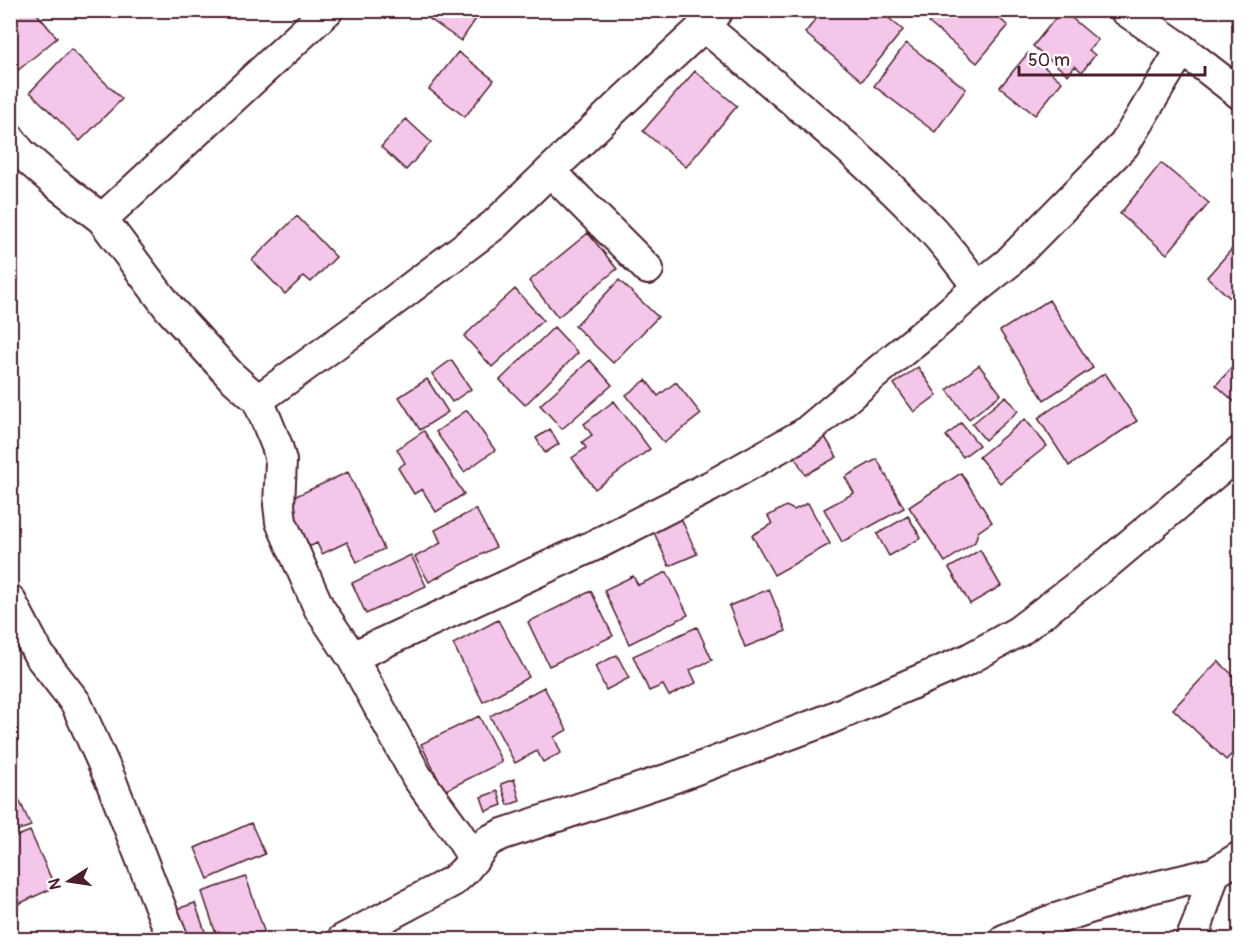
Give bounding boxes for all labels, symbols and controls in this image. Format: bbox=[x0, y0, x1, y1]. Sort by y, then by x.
scale bar bbox=[1019, 39, 1205, 77]
text: 50 m bbox=[1028, 49, 1070, 72]
north arrow bbox=[39, 851, 99, 911]
text: N bbox=[44, 876, 66, 891]

